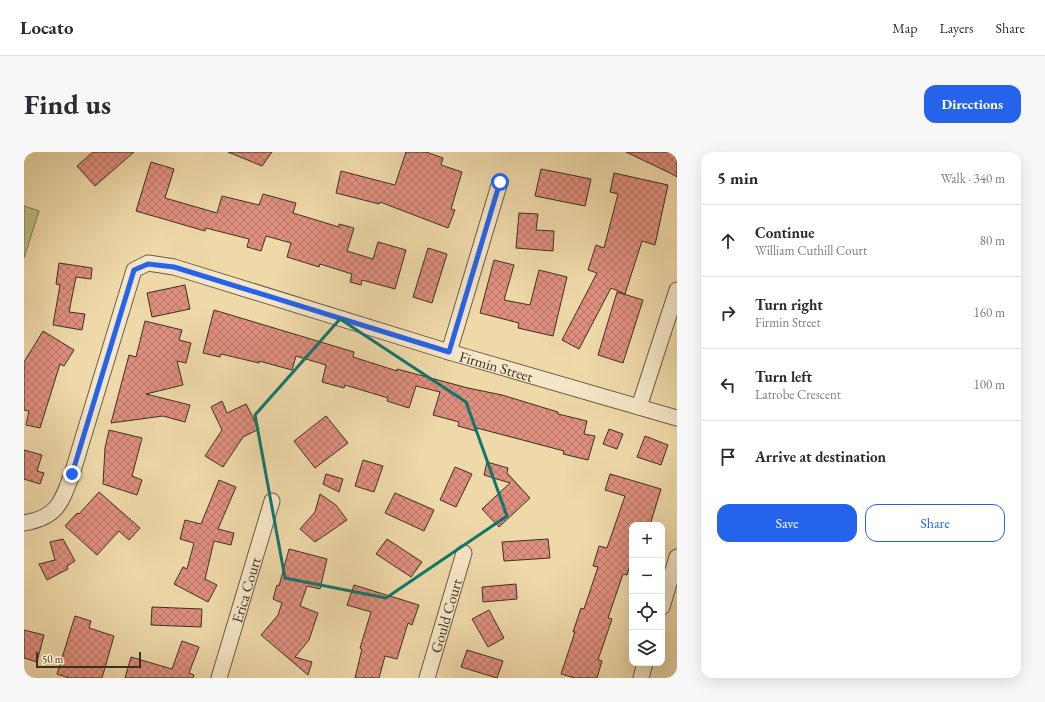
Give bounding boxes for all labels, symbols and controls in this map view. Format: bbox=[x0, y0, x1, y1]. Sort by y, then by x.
text: Locato bbox=[20, 15, 74, 40]
text: Map bbox=[892, 19, 917, 37]
text: Layers bbox=[939, 19, 974, 37]
text: Share bbox=[996, 19, 1025, 37]
button: Directions bbox=[924, 85, 1021, 123]
text: Find us bbox=[24, 86, 111, 122]
text: 5 min bbox=[717, 167, 758, 189]
text: Walk · 340 m bbox=[941, 170, 1005, 187]
route start bbox=[491, 173, 509, 191]
text: Continue bbox=[755, 223, 815, 242]
icon: ahead bbox=[717, 230, 739, 252]
text: 80 m bbox=[980, 232, 1005, 249]
text: William Cuthill Court bbox=[755, 242, 867, 259]
text: Turn right bbox=[755, 295, 823, 314]
icon: right bbox=[717, 302, 739, 324]
text: 160 m bbox=[974, 304, 1005, 321]
text: Firmin Street bbox=[755, 314, 821, 331]
street label: Firmin Street bbox=[457, 346, 536, 385]
text: Turn left bbox=[755, 367, 812, 386]
icon: left bbox=[717, 374, 739, 396]
text: 100 m bbox=[974, 376, 1005, 393]
text: Latrobe Crescent bbox=[755, 386, 841, 403]
icon: arrive bbox=[717, 446, 739, 468]
text: Arrive at destination bbox=[755, 447, 886, 466]
route end bbox=[63, 465, 81, 483]
button: Save bbox=[717, 504, 857, 542]
button: Share bbox=[865, 504, 1005, 542]
map controls bbox=[629, 522, 665, 666]
button: + bbox=[629, 522, 665, 558]
street label: Erica Court bbox=[227, 554, 264, 625]
button: − bbox=[629, 558, 665, 594]
street label: Gould Court bbox=[426, 576, 465, 655]
button: locate bbox=[629, 594, 665, 630]
button: layers bbox=[629, 630, 665, 666]
scale bar bbox=[36, 650, 141, 669]
text: 50 m bbox=[42, 652, 63, 666]

